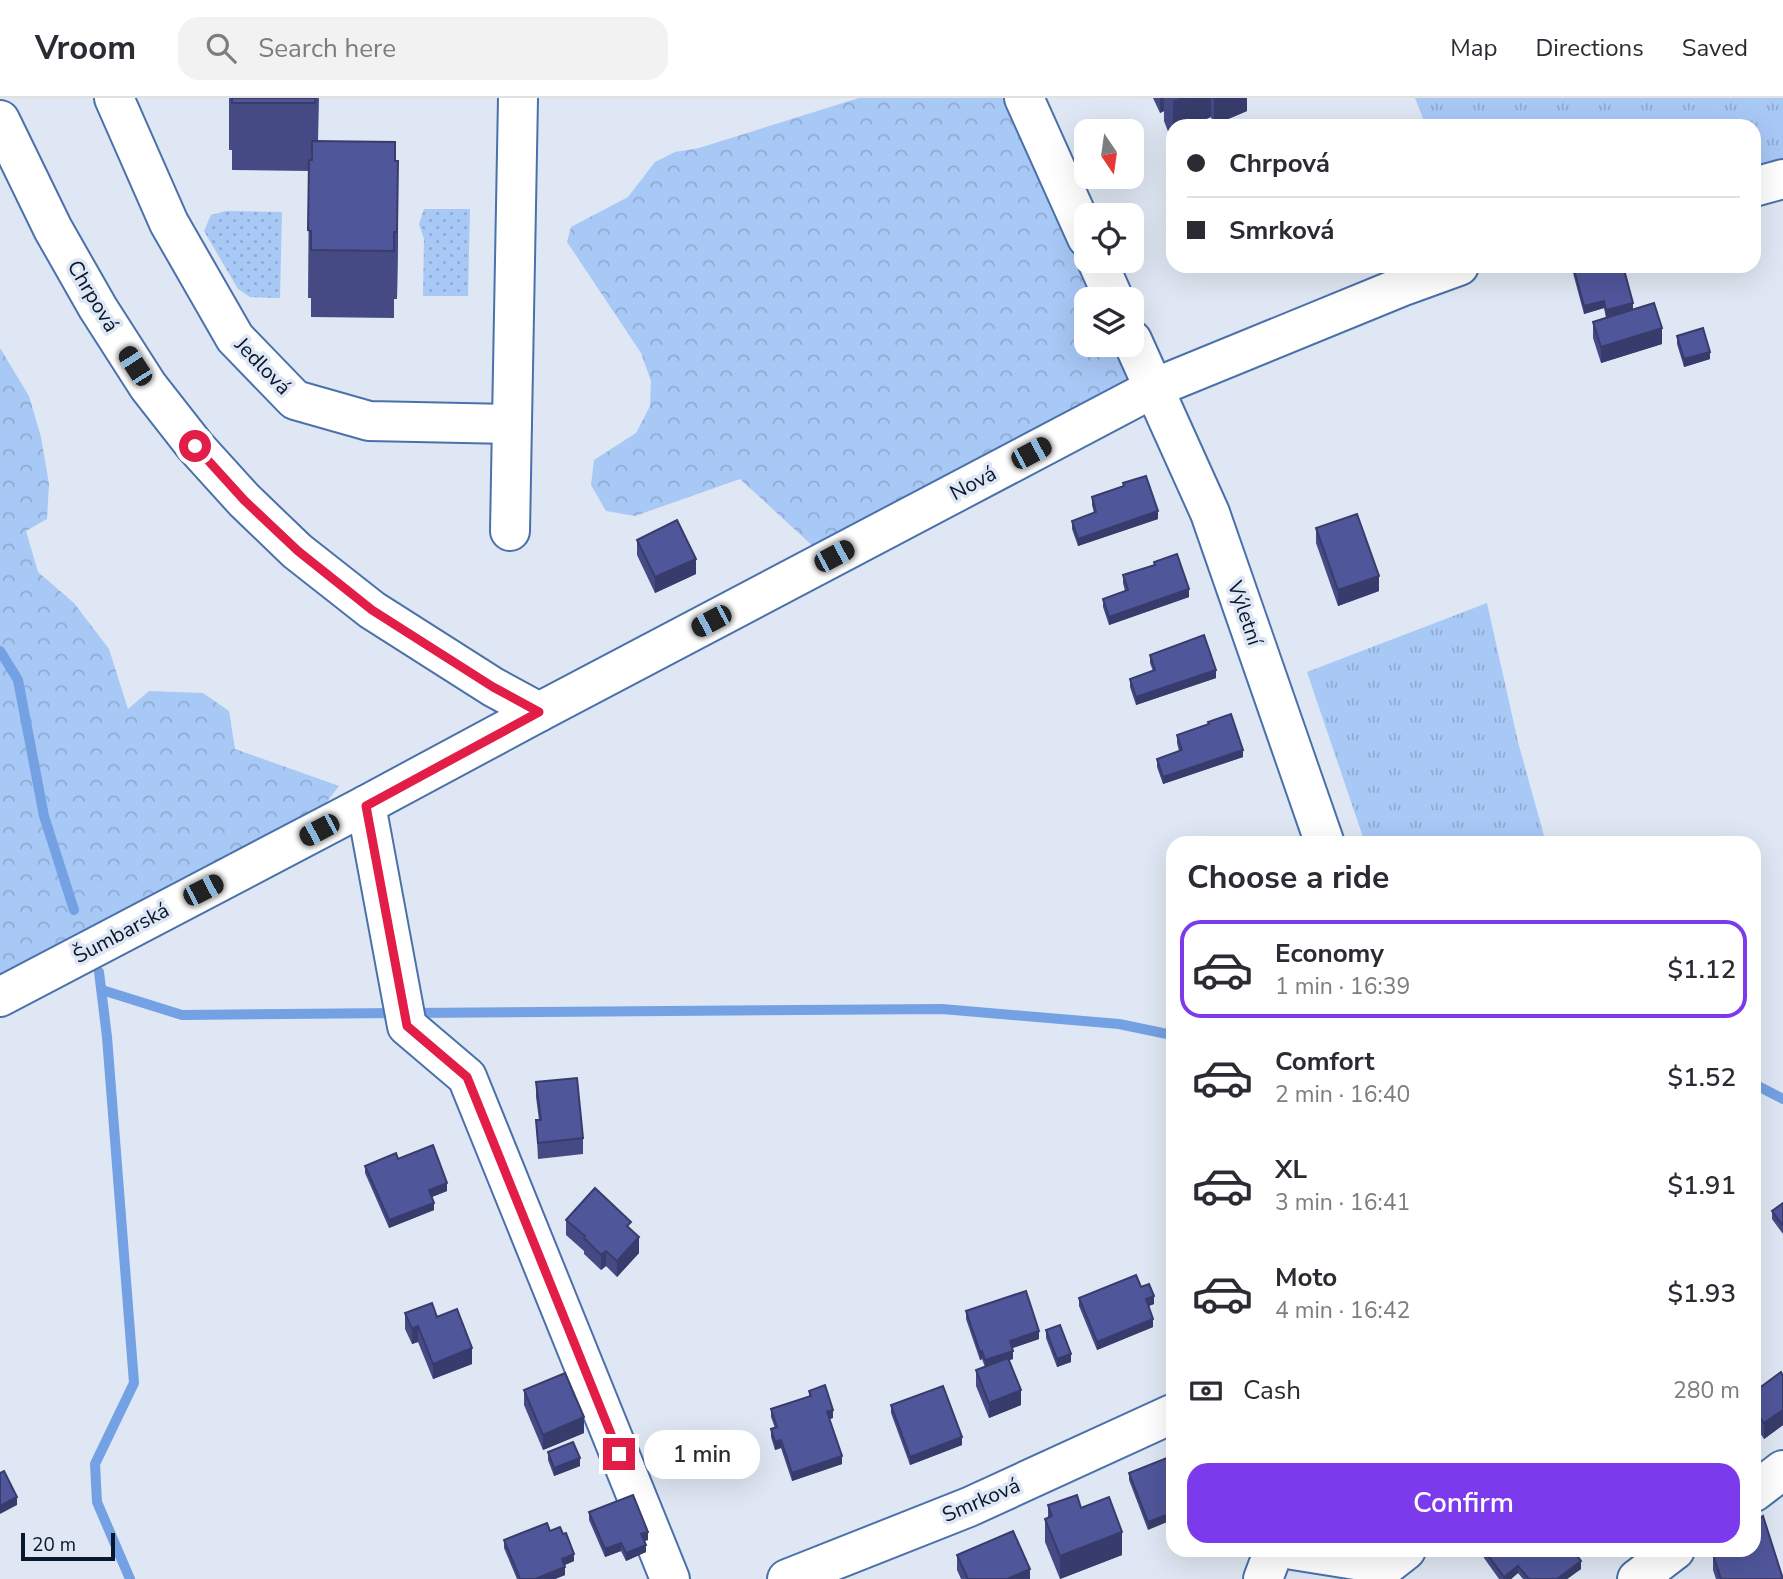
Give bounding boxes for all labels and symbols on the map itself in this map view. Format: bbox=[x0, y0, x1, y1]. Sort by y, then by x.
north arrow bbox=[1074, 119, 1144, 189]
street label: Chrpová bbox=[61, 255, 125, 337]
street label: Jedlová bbox=[228, 331, 297, 401]
car bbox=[115, 343, 156, 389]
route start bbox=[179, 430, 211, 462]
car bbox=[1008, 434, 1055, 472]
street label: Nová bbox=[945, 459, 1001, 507]
car bbox=[811, 537, 858, 575]
street label: Výletní bbox=[1221, 576, 1269, 650]
car bbox=[688, 602, 735, 640]
car bbox=[296, 811, 343, 849]
car bbox=[180, 871, 227, 909]
street label: Šumbarská bbox=[68, 896, 174, 970]
callout: 1 min bbox=[644, 1430, 759, 1478]
route end bbox=[603, 1438, 635, 1470]
street label: Smrková bbox=[938, 1471, 1024, 1529]
scale bar bbox=[21, 1530, 116, 1562]

